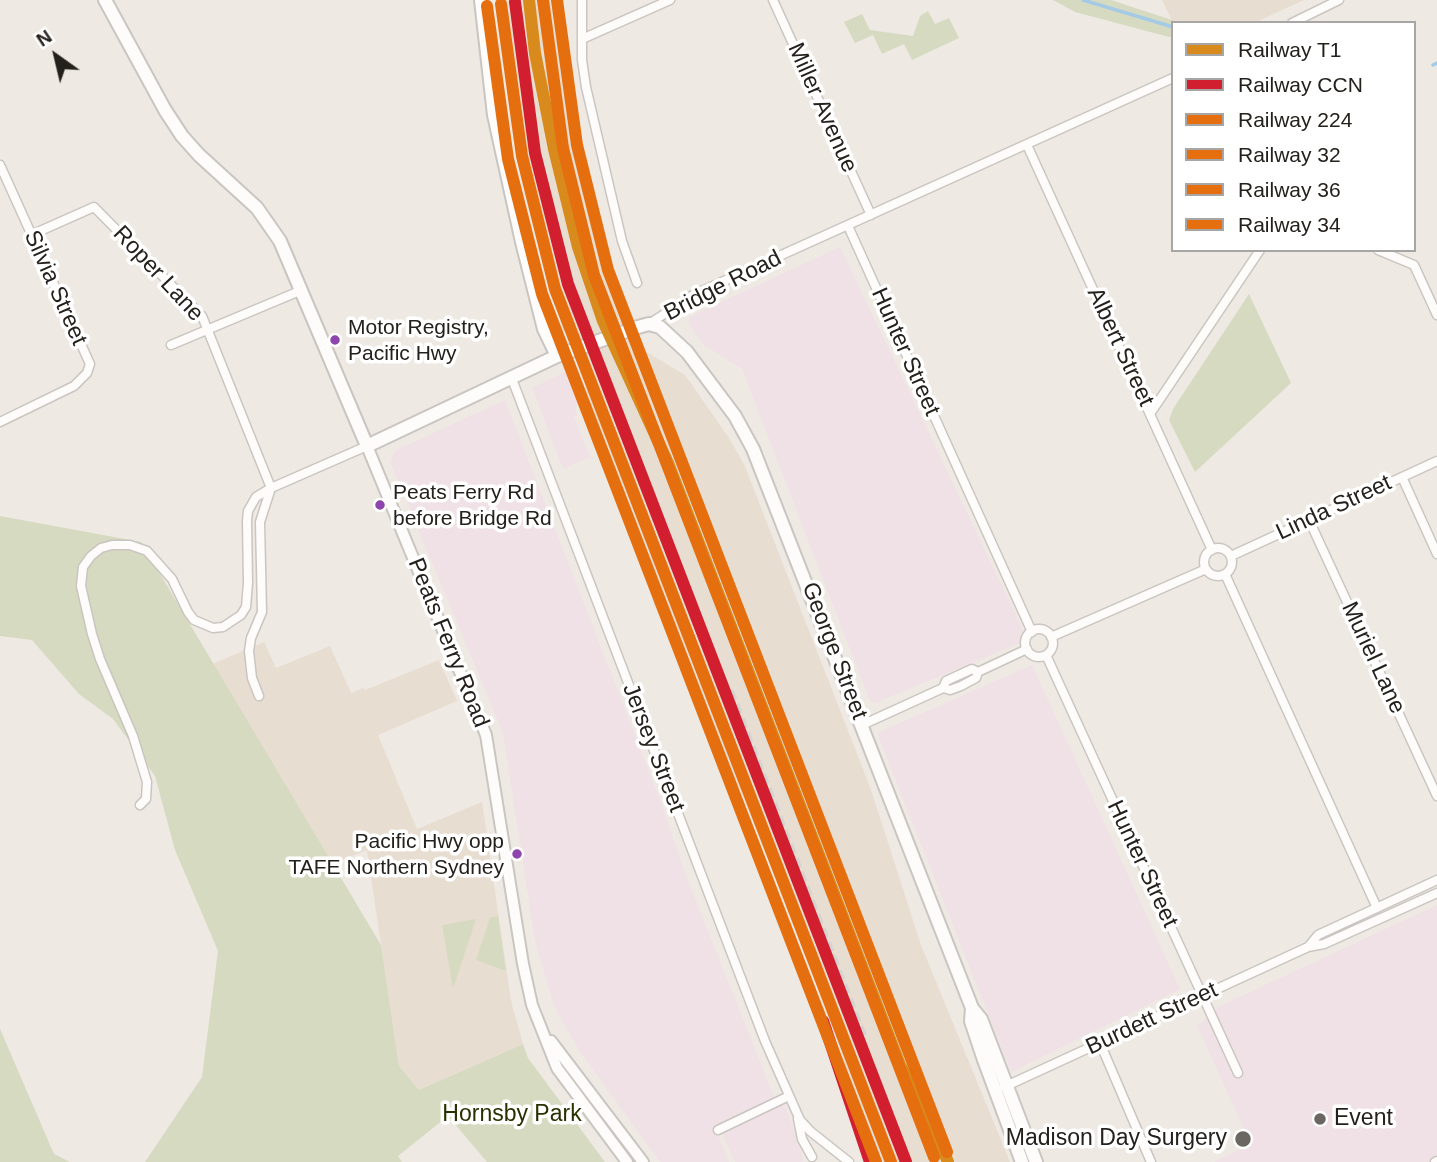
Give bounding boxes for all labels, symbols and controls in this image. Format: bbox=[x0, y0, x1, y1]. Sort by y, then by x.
north arrow bbox=[21, 21, 91, 91]
legend bbox=[1171, 21, 1416, 252]
text: N bbox=[32, 26, 56, 51]
text: Railway T1 bbox=[1238, 38, 1341, 61]
street label: Miller Avenue bbox=[781, 39, 863, 177]
text: Railway CCN bbox=[1238, 73, 1363, 96]
text: Railway 224 bbox=[1238, 108, 1352, 131]
text: Railway 32 bbox=[1238, 143, 1341, 166]
text: Railway 36 bbox=[1238, 178, 1341, 201]
text: Railway 34 bbox=[1238, 213, 1341, 236]
street label: Roper Lane bbox=[107, 221, 209, 327]
street label: Silvia Street bbox=[17, 226, 93, 350]
street label: Bridge Road bbox=[660, 245, 786, 327]
street label: Albert Street bbox=[1080, 283, 1160, 411]
street label: Hunter Street bbox=[865, 284, 945, 420]
place label: Motor Registry, Pacific Hwy bbox=[348, 315, 489, 365]
marker: Motor Registry, Pacific Hwy bbox=[328, 333, 342, 347]
street label: Linda Street bbox=[1272, 469, 1396, 547]
place label: Peats Ferry Rd before Bridge Rd bbox=[393, 480, 552, 530]
marker: Peats Ferry Rd before Bridge Rd bbox=[373, 498, 387, 512]
street label: Peats Ferry Road bbox=[401, 554, 495, 732]
street label: George Street bbox=[795, 579, 873, 723]
street label: Muriel Lane bbox=[1335, 598, 1411, 718]
street label: Jersey Street bbox=[616, 680, 690, 816]
street label: Hunter Street bbox=[1101, 796, 1183, 932]
place label: Pacific Hwy opp TAFE Northern Sydney bbox=[288, 829, 504, 879]
marker: Pacific Hwy opp TAFE Northern Sydney bbox=[510, 847, 524, 861]
street label: Burdett Street bbox=[1082, 977, 1222, 1061]
park label: Hornsby Park bbox=[442, 1101, 582, 1129]
place label: Event bbox=[1334, 1105, 1393, 1133]
marker: Event bbox=[1312, 1111, 1328, 1127]
place label: Madison Day Surgery bbox=[1006, 1125, 1227, 1153]
marker: Madison Day Surgery bbox=[1233, 1129, 1253, 1149]

